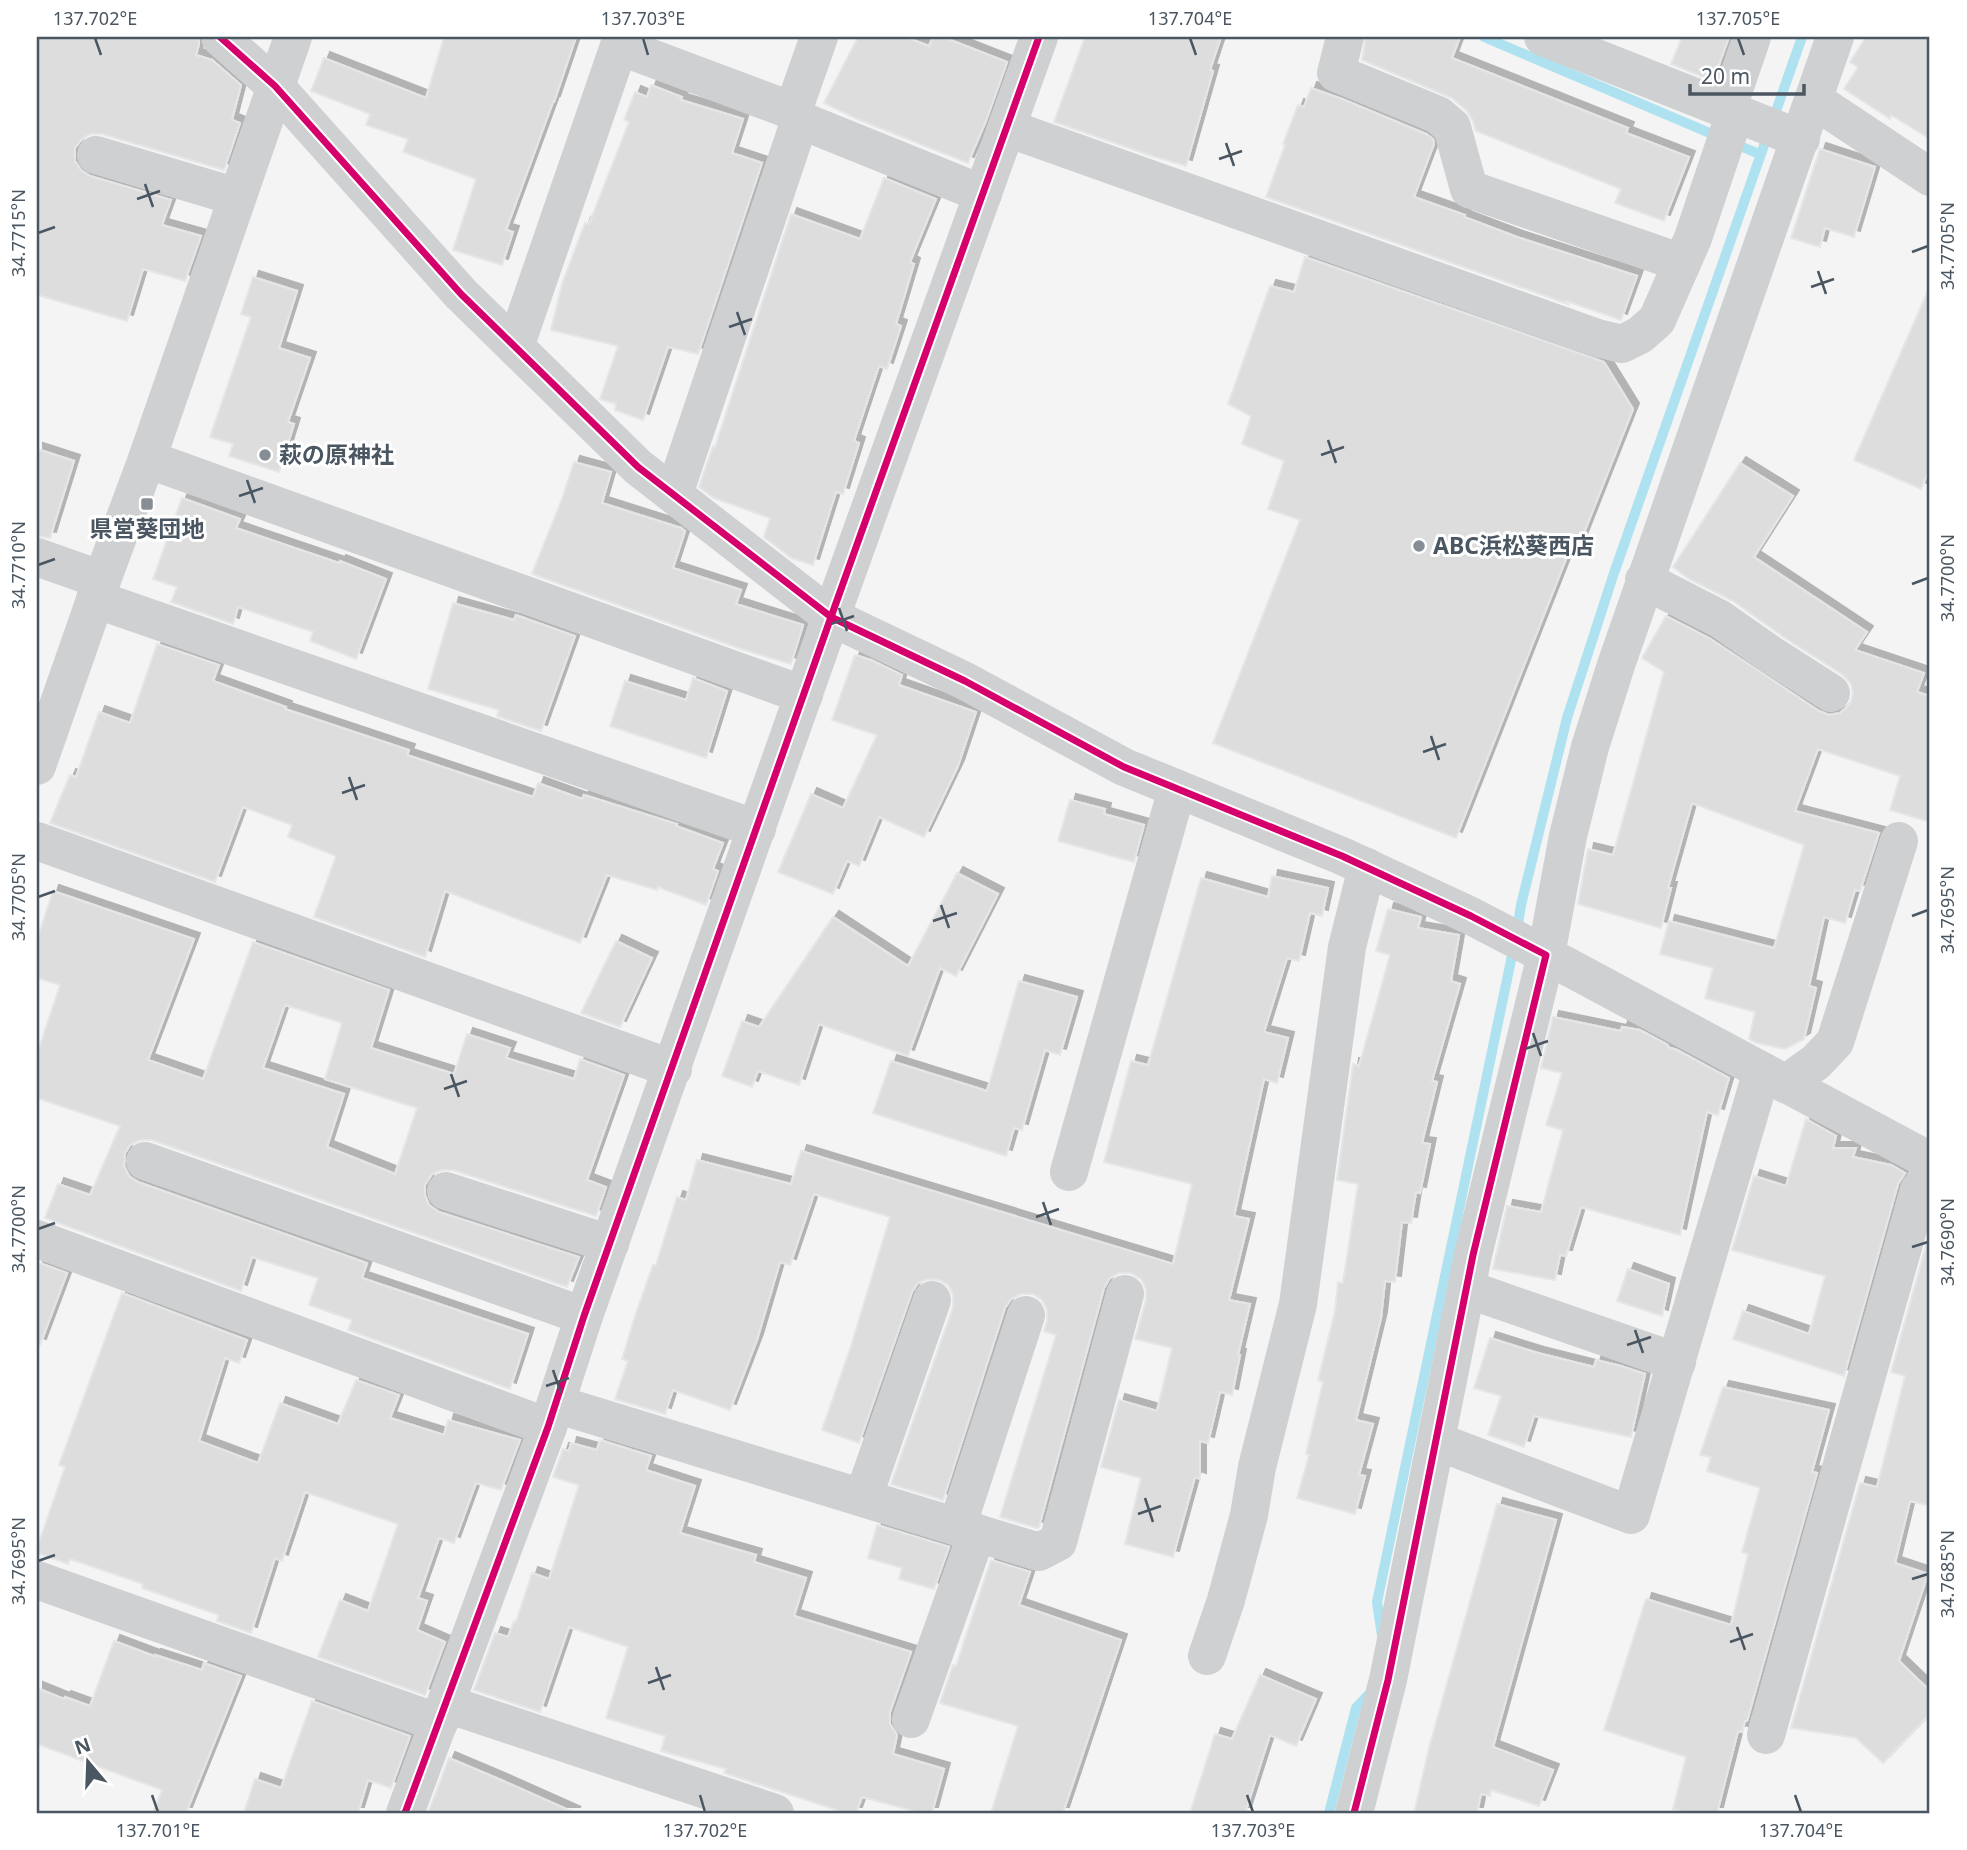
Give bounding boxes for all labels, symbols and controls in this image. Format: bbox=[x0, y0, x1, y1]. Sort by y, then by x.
text: 137.702°E bbox=[53, 6, 137, 30]
text: 137.703°E bbox=[601, 6, 685, 30]
text: 137.704°E bbox=[1148, 6, 1232, 30]
text: 137.705°E bbox=[1696, 6, 1780, 30]
scale bar bbox=[1690, 52, 1804, 96]
text: 20 m bbox=[1701, 62, 1750, 90]
text: 34.7715°N bbox=[6, 189, 30, 277]
text: 34.7705°N bbox=[1935, 202, 1959, 290]
place label: 萩の原神社 bbox=[279, 438, 394, 470]
marker: 萩の原神社 bbox=[257, 447, 273, 463]
marker: 県営葵団地 bbox=[139, 496, 155, 512]
place label: 県営葵団地 bbox=[90, 512, 205, 544]
text: 34.7710°N bbox=[6, 521, 30, 609]
place label: ABC浜松葵西店 bbox=[1433, 529, 1594, 561]
text: 34.7700°N bbox=[1935, 534, 1959, 622]
marker: ABC浜松葵西店 bbox=[1411, 538, 1427, 554]
text: 34.7705°N bbox=[6, 853, 30, 941]
text: 34.7695°N bbox=[1935, 866, 1959, 954]
text: 34.7700°N bbox=[6, 1185, 30, 1273]
text: 34.7690°N bbox=[1935, 1198, 1959, 1286]
text: 34.7695°N bbox=[6, 1517, 30, 1605]
text: 34.7685°N bbox=[1935, 1530, 1959, 1618]
north arrow bbox=[52, 1728, 122, 1798]
text: N bbox=[71, 1731, 94, 1761]
text: 137.701°E bbox=[116, 1818, 200, 1842]
text: 137.702°E bbox=[663, 1818, 747, 1842]
text: 137.703°E bbox=[1211, 1818, 1295, 1842]
text: 137.704°E bbox=[1759, 1818, 1843, 1842]

